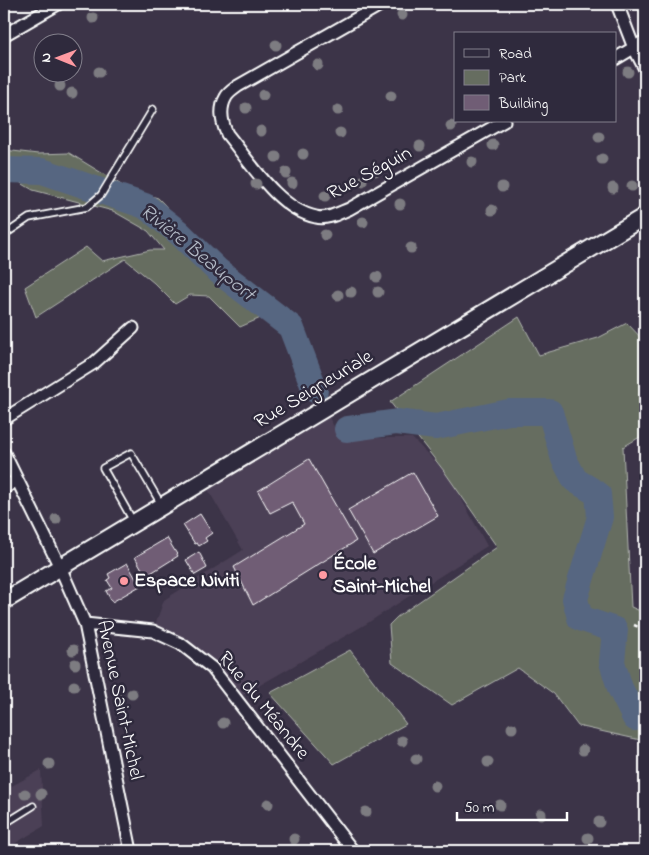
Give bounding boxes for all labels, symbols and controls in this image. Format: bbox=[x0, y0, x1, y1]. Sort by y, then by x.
north arrow bbox=[32, 32, 82, 82]
legend bbox=[454, 32, 616, 122]
text: Road bbox=[499, 43, 532, 65]
text: N bbox=[36, 53, 57, 63]
text: Park bbox=[499, 67, 527, 89]
text: Building bbox=[498, 93, 548, 116]
street label: Rue Séguin bbox=[323, 140, 418, 209]
water label: Rivière Beauport bbox=[133, 197, 263, 310]
street label: Rue Seigneuriale bbox=[249, 343, 379, 438]
place label: École Saint-Michel bbox=[333, 550, 431, 602]
place label: Espace Niviti bbox=[134, 567, 240, 596]
marker: École Saint-Michel bbox=[317, 569, 329, 581]
marker: Espace Niviti bbox=[118, 575, 130, 587]
street label: Avenue Saint-Michel bbox=[88, 617, 150, 783]
street label: Rue du Méandre bbox=[210, 646, 316, 767]
scale bar bbox=[457, 790, 566, 822]
text: 50 m bbox=[464, 797, 495, 819]

